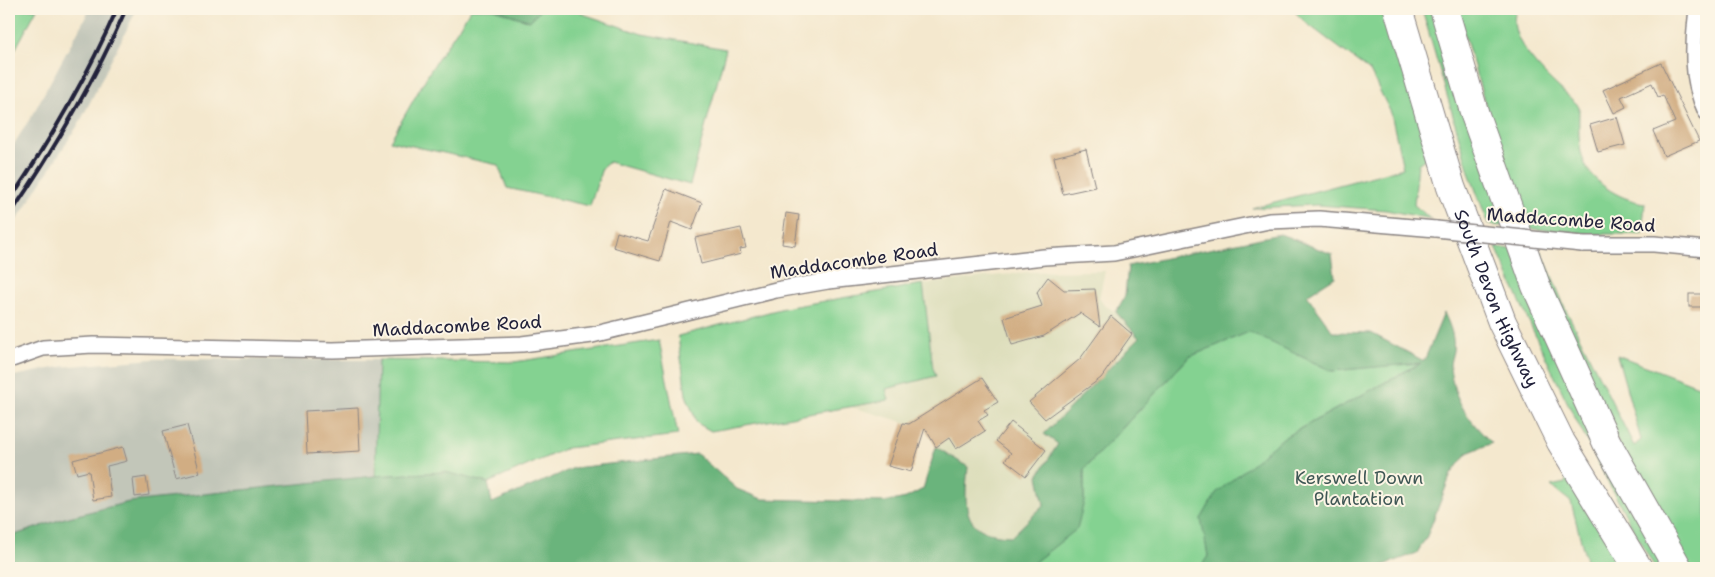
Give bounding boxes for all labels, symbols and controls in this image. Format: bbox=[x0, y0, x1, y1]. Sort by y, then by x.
street label: Maddacombe Road bbox=[1486, 202, 1656, 238]
street label: South Devon Highway bbox=[1448, 206, 1544, 392]
street label: Maddacombe Road bbox=[768, 237, 940, 285]
street label: Maddacombe Road bbox=[372, 310, 542, 342]
park label: Kerswell Down Plantation bbox=[1295, 466, 1423, 511]

